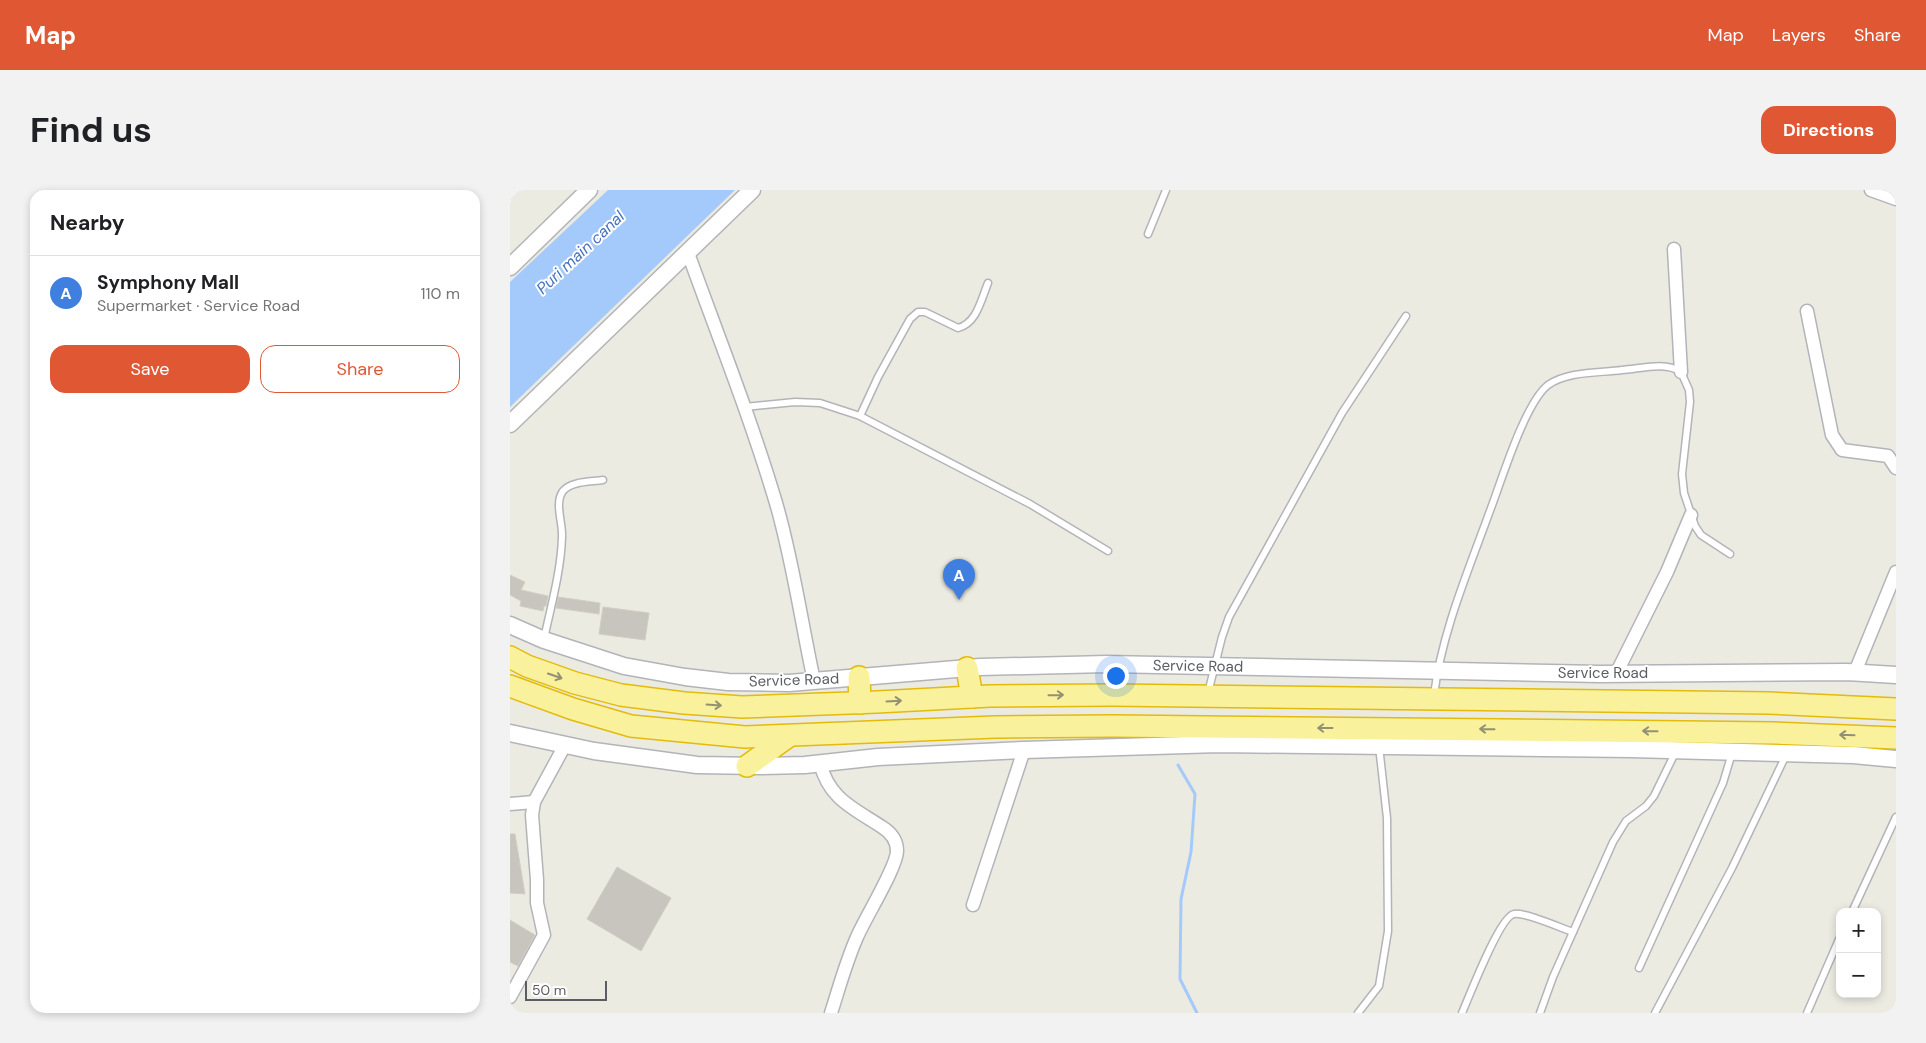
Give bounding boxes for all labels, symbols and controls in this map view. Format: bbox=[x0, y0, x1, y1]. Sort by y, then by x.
text: Map bbox=[25, 20, 76, 51]
text: Map bbox=[1708, 23, 1744, 47]
text: Layers bbox=[1772, 23, 1826, 47]
text: Share bbox=[1854, 23, 1901, 47]
button: Directions bbox=[1761, 106, 1896, 154]
text: Find us bbox=[30, 107, 152, 153]
water label: Puri main canal bbox=[532, 206, 629, 299]
text: Nearby bbox=[50, 209, 124, 237]
text: Symphony Mall bbox=[97, 270, 239, 295]
text: A bbox=[60, 283, 72, 304]
text: 110 m bbox=[421, 283, 460, 304]
text: Supermarket · Service Road bbox=[97, 295, 300, 316]
button: Save bbox=[50, 345, 250, 393]
button: Share bbox=[260, 345, 460, 393]
pin: A bbox=[943, 559, 975, 600]
street label: Service Road bbox=[1153, 655, 1243, 677]
your location bbox=[1103, 663, 1129, 689]
street label: Service Road bbox=[1558, 663, 1648, 683]
street label: Service Road bbox=[749, 668, 839, 692]
one-way arrow bbox=[546, 672, 562, 681]
one-way arrow bbox=[1048, 690, 1064, 700]
one-way arrow bbox=[885, 697, 901, 706]
one-way arrow bbox=[706, 701, 722, 710]
one-way arrow bbox=[1317, 723, 1334, 733]
one-way arrow bbox=[1480, 724, 1496, 734]
one-way arrow bbox=[1642, 726, 1658, 736]
one-way arrow bbox=[1840, 730, 1856, 740]
map controls bbox=[1836, 908, 1881, 998]
button: + bbox=[1836, 908, 1881, 953]
button: − bbox=[1836, 953, 1881, 998]
scale bar bbox=[525, 978, 608, 1001]
text: 50 m bbox=[532, 981, 566, 999]

